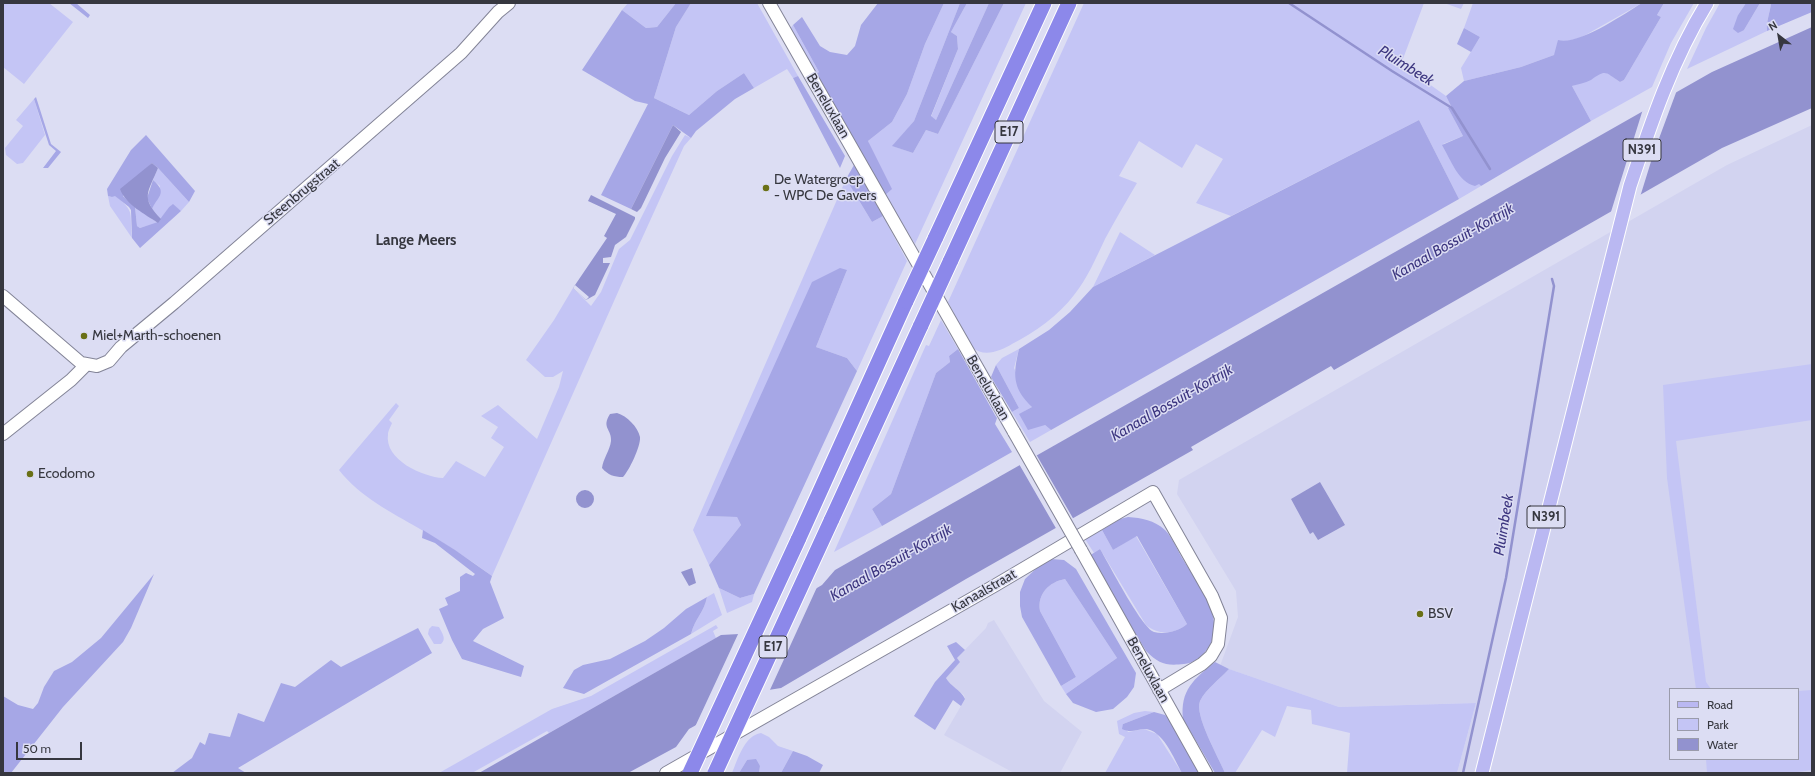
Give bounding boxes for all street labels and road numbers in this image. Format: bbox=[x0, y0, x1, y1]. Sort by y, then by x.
street label: Beneluxlaan bbox=[803, 70, 853, 142]
road number: E17 bbox=[995, 121, 1023, 143]
road number: N391 bbox=[1623, 139, 1661, 161]
street label: Steenbrugstraat bbox=[261, 155, 343, 229]
street label: Beneluxlaan bbox=[963, 352, 1013, 424]
road number: N391 bbox=[1527, 506, 1565, 528]
street label: Kanaalstraat bbox=[949, 566, 1019, 616]
street label: Beneluxlaan bbox=[1123, 634, 1173, 706]
road number: E17 bbox=[759, 636, 787, 658]

